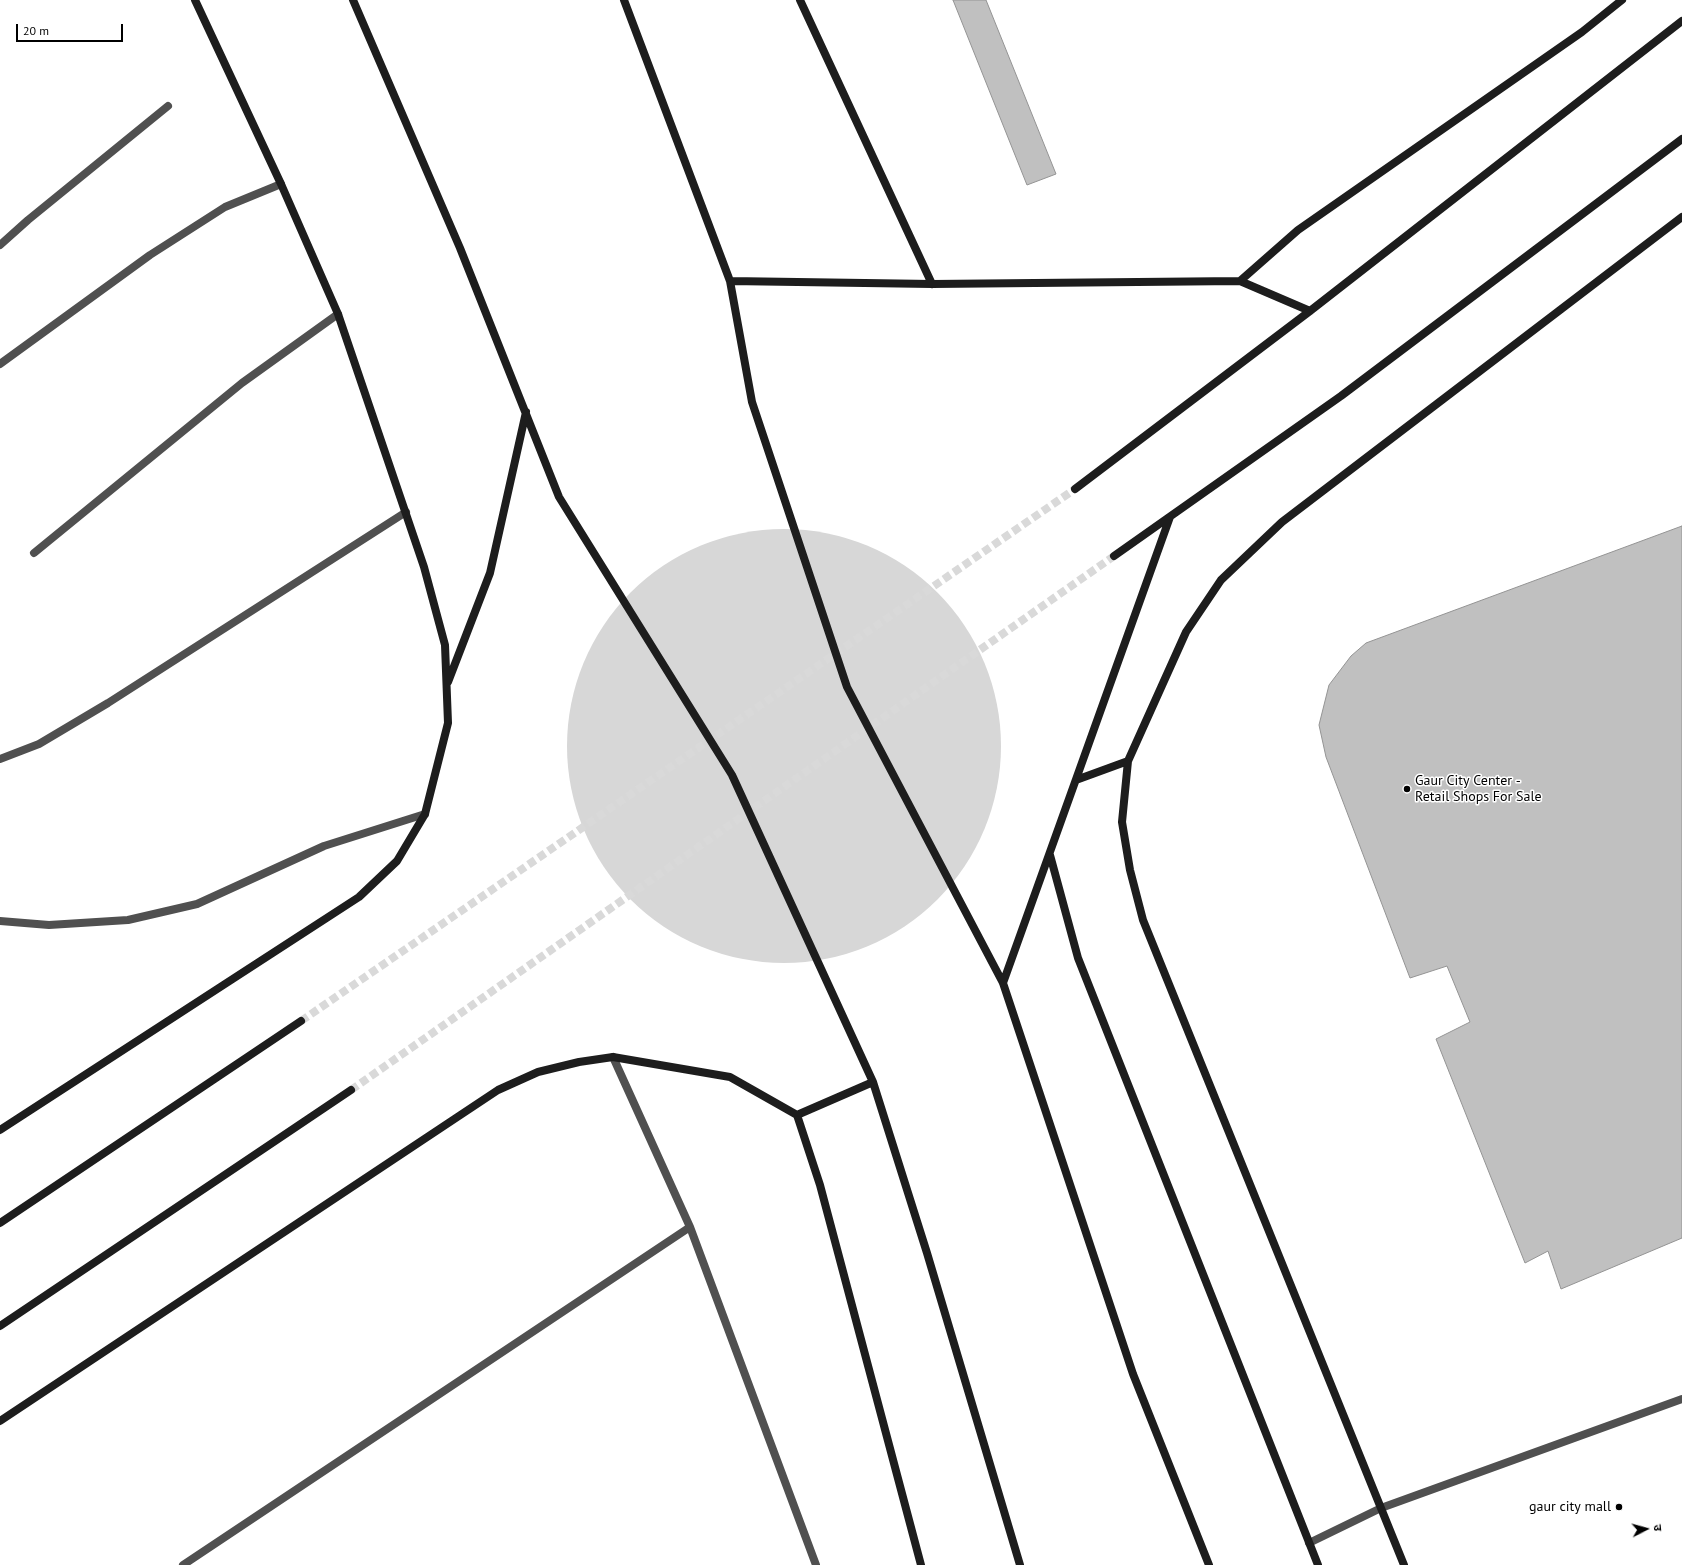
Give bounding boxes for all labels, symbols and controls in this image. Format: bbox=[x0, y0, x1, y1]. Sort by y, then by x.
scale bar bbox=[18, 16, 125, 42]
text: 20 m bbox=[23, 23, 49, 38]
place label: Gaur City Center - Retail Shops For Sale bbox=[1415, 773, 1542, 806]
marker: Gaur City Center - Retail Shops For Sale bbox=[1402, 784, 1412, 794]
place label: gaur city mall bbox=[1529, 1499, 1611, 1515]
marker: gaur city mall bbox=[1614, 1502, 1624, 1512]
north arrow bbox=[1626, 1509, 1666, 1549]
text: उ bbox=[1651, 1524, 1665, 1532]

